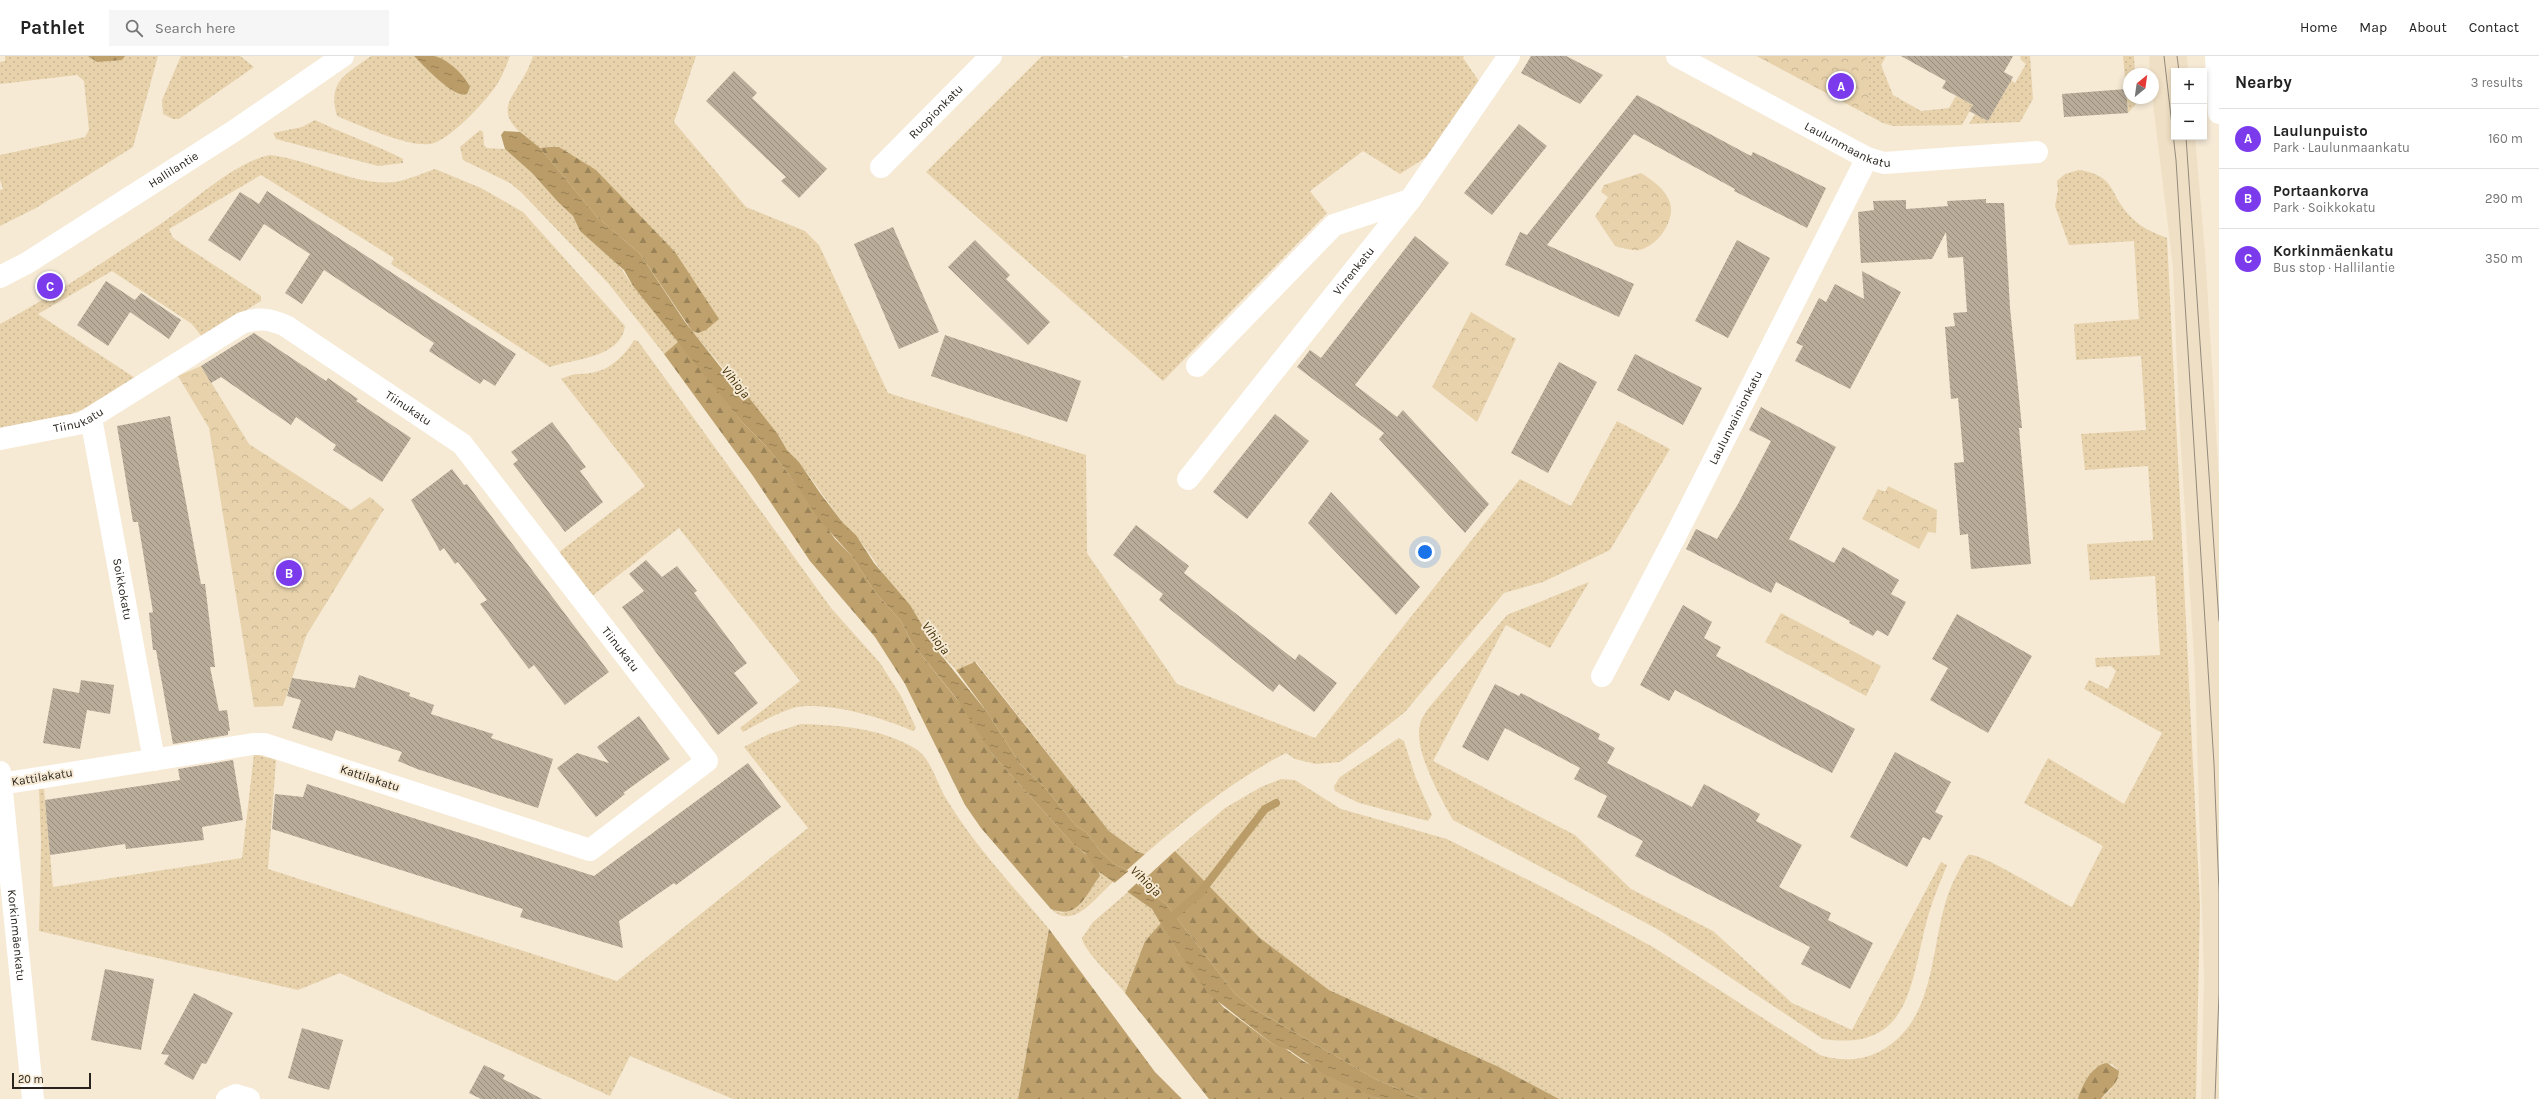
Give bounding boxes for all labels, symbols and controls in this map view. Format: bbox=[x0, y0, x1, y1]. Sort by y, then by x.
search box bbox=[109, 10, 389, 46]
text: Pathlet bbox=[20, 17, 85, 39]
icon: search bbox=[123, 17, 145, 39]
text: Search here bbox=[155, 19, 236, 37]
text: Home bbox=[2300, 19, 2337, 36]
text: Map bbox=[2359, 19, 2387, 36]
text: About bbox=[2409, 19, 2447, 36]
text: Contact bbox=[2469, 19, 2519, 36]
north arrow bbox=[2123, 68, 2159, 104]
map controls bbox=[2171, 68, 2207, 140]
button: + bbox=[2171, 68, 2207, 104]
pin: A bbox=[1828, 71, 1854, 101]
text: Nearby bbox=[2235, 72, 2292, 92]
text: 3 results bbox=[2471, 75, 2523, 90]
street label: Ruopionkatu bbox=[906, 82, 966, 142]
button: − bbox=[2171, 104, 2207, 140]
street label: Laulunmaankatu bbox=[1802, 119, 1891, 170]
text: Laulunpuisto bbox=[2273, 122, 2368, 140]
text: A bbox=[2244, 131, 2252, 146]
text: 160 m bbox=[2488, 131, 2523, 146]
text: Park · Laulunmaankatu bbox=[2273, 140, 2410, 155]
street label: Hallilantie bbox=[146, 149, 201, 191]
text: Portaankorva bbox=[2273, 182, 2369, 200]
text: B bbox=[2244, 191, 2252, 206]
text: 290 m bbox=[2485, 191, 2523, 206]
text: Park · Soikkokatu bbox=[2273, 200, 2376, 215]
text: Korkinmäenkatu bbox=[2273, 242, 2394, 260]
street label: Virrenkatu bbox=[1330, 244, 1377, 298]
text: C bbox=[2244, 251, 2252, 266]
text: 350 m bbox=[2485, 251, 2523, 266]
text: Bus stop · Hallilantie bbox=[2273, 260, 2395, 275]
pin: C bbox=[37, 271, 63, 301]
water label: Vihioja bbox=[718, 363, 754, 402]
street label: Laulunvainionkatu bbox=[1706, 368, 1765, 467]
street label: Tiinukatu bbox=[383, 388, 434, 429]
street label: Tiinukatu bbox=[52, 404, 106, 435]
your location bbox=[1415, 542, 1435, 562]
street label: Soikkokatu bbox=[110, 557, 135, 621]
pin: B bbox=[276, 558, 302, 588]
water label: Vihioja bbox=[919, 619, 953, 658]
street label: Tiinukatu bbox=[599, 624, 642, 675]
street label: Kattilakatu bbox=[339, 762, 401, 794]
street label: Kattilakatu bbox=[10, 765, 74, 789]
water label: Vihioja bbox=[1127, 863, 1165, 900]
street label: Korkinmäenkatu bbox=[5, 889, 28, 982]
scale bar bbox=[12, 1071, 91, 1090]
text: 20 m bbox=[18, 1073, 44, 1086]

